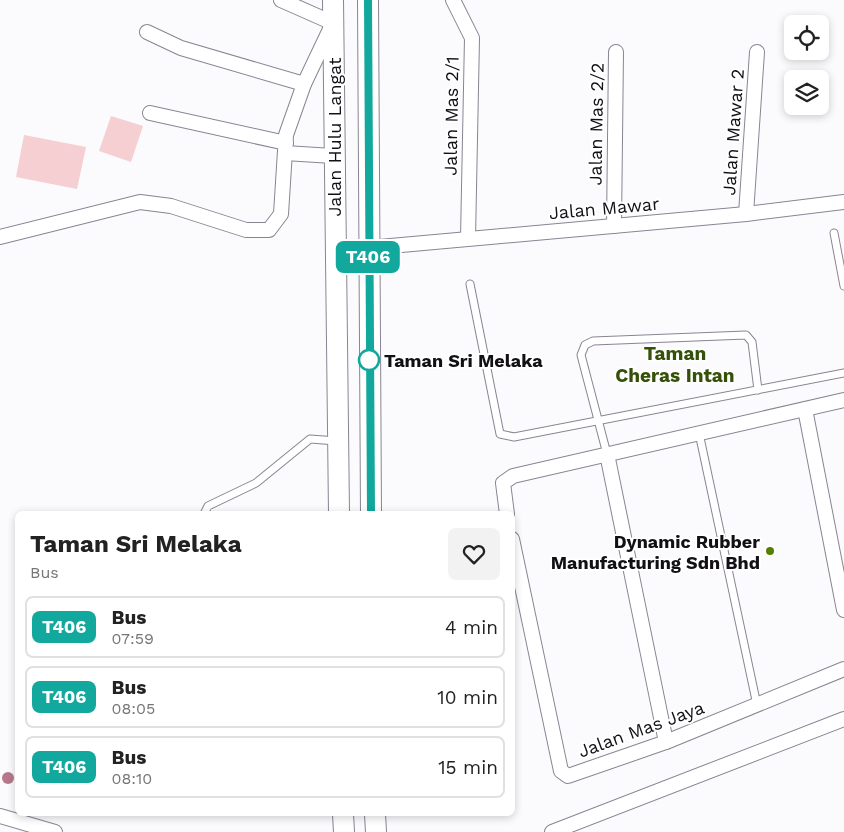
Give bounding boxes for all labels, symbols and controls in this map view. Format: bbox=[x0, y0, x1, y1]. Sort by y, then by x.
map controls bbox=[784, 15, 829, 115]
button: locate bbox=[784, 15, 829, 60]
street label: Jalan Mas 2/1 bbox=[439, 56, 463, 176]
street label: Jalan Hulu Langat bbox=[324, 57, 345, 217]
street label: Jalan Mas 2/2 bbox=[584, 62, 608, 186]
street label: Jalan Mawar 2 bbox=[718, 68, 748, 196]
button: layers bbox=[784, 70, 829, 115]
street label: Jalan Mawar bbox=[548, 193, 660, 223]
line badge: T406 bbox=[333, 241, 403, 273]
text: T406 bbox=[346, 246, 390, 267]
district label: Taman Cheras Intan bbox=[615, 342, 735, 387]
marker: Taman Sri Melaka bbox=[358, 349, 380, 371]
place label: Taman Sri Melaka bbox=[384, 350, 543, 371]
button: heart bbox=[448, 528, 500, 580]
text: Taman Sri Melaka bbox=[30, 530, 242, 558]
place label: Dynamic Rubber Manufacturing Sdn Bhd bbox=[551, 531, 760, 573]
marker: Dynamic Rubber Manufacturing Sdn Bhd bbox=[764, 545, 776, 557]
text: Bus bbox=[30, 563, 59, 582]
text: Bus bbox=[111, 606, 146, 629]
text: T406 bbox=[42, 616, 86, 637]
text: 4 min bbox=[445, 616, 498, 639]
text: 07:59 bbox=[111, 629, 154, 648]
text: Bus bbox=[111, 676, 146, 699]
text: T406 bbox=[42, 686, 86, 707]
text: 10 min bbox=[437, 686, 498, 709]
street label: Jalan Mas Jaya bbox=[575, 696, 707, 762]
text: 08:05 bbox=[111, 699, 155, 718]
text: Bus bbox=[111, 746, 146, 769]
text: T406 bbox=[42, 756, 86, 777]
text: 15 min bbox=[438, 756, 498, 779]
text: 08:10 bbox=[111, 769, 152, 788]

